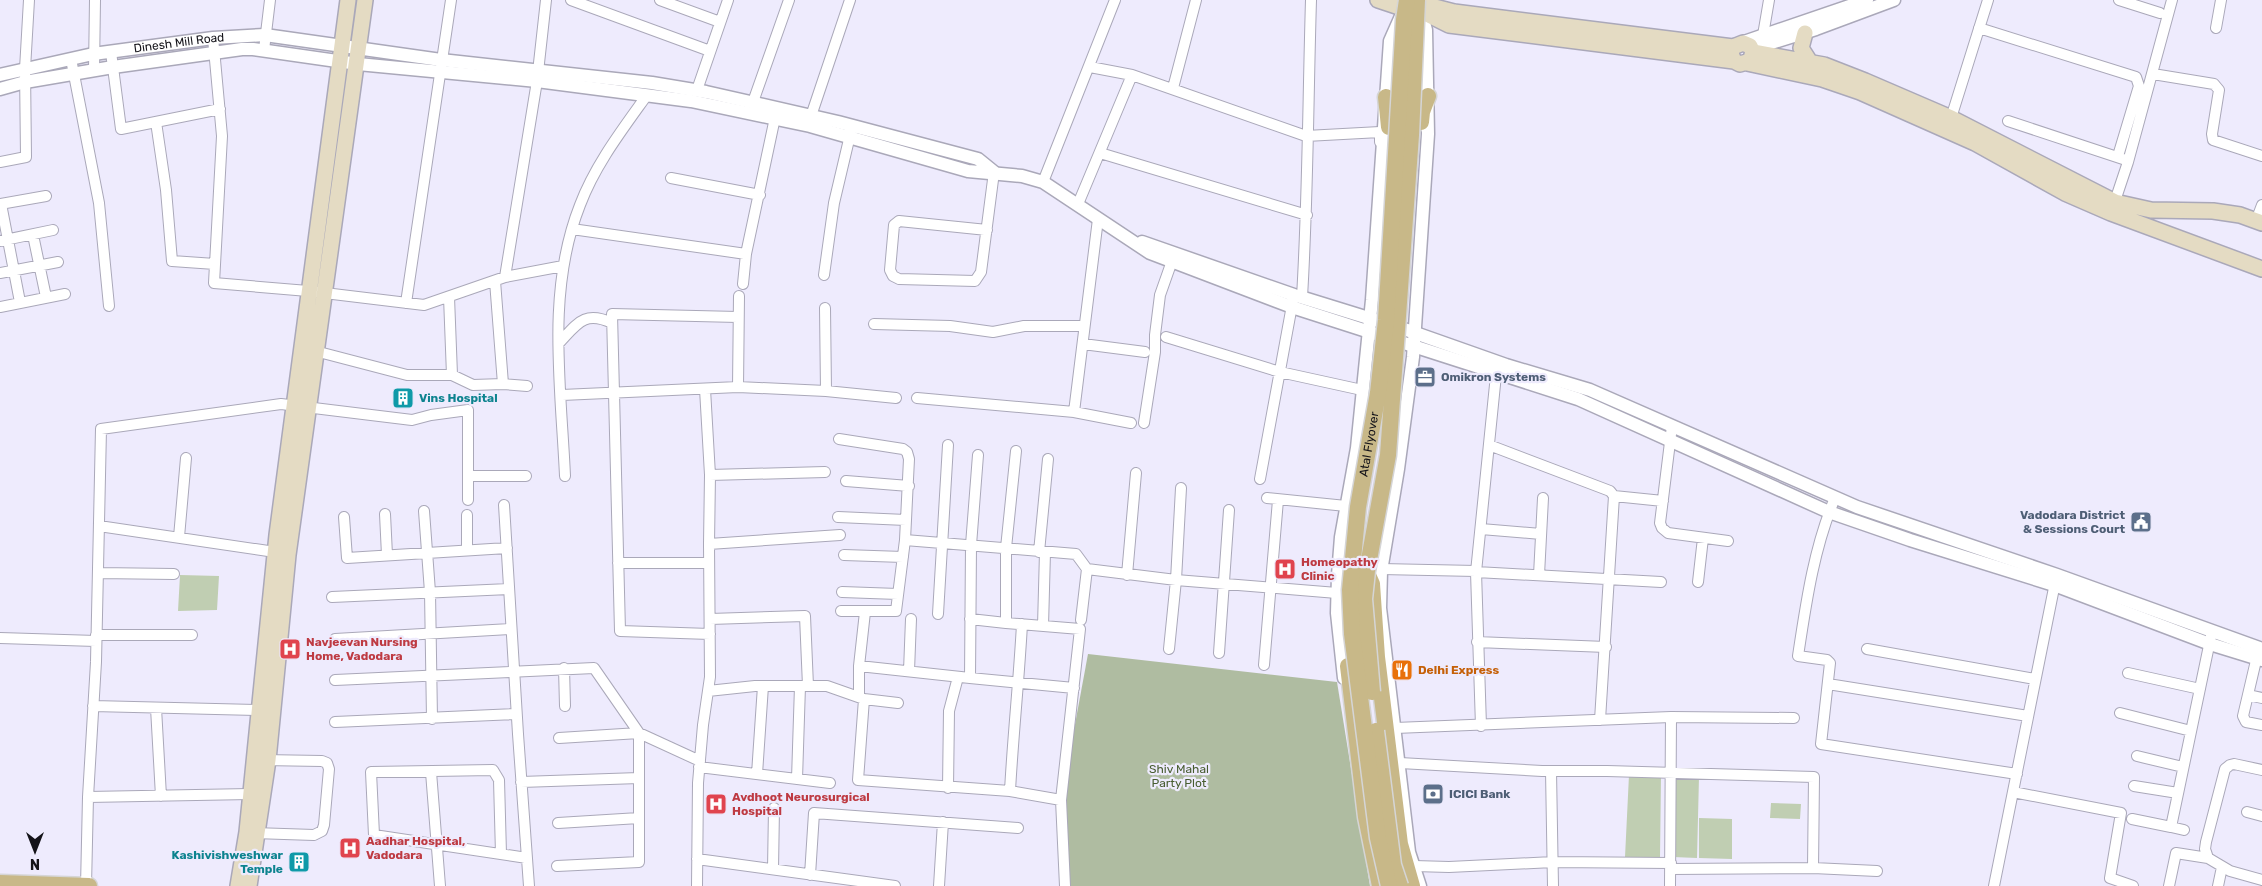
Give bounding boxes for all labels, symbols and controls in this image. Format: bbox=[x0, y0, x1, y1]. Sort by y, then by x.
street label: Dinesh Mill Road bbox=[133, 30, 225, 56]
office icon: Omikron Systems bbox=[1413, 365, 1437, 389]
place label: Omikron Systems bbox=[1441, 370, 1546, 384]
building icon: Vins Hospital bbox=[391, 386, 415, 410]
place label: Vins Hospital bbox=[419, 391, 498, 405]
street label: Atal Flyover bbox=[1356, 410, 1382, 478]
place label: Vadodara District & Sessions Court bbox=[2020, 508, 2125, 536]
public building icon: Vadodara District & Sessions Court bbox=[2129, 510, 2153, 534]
place label: Homeopathy Clinic bbox=[1301, 555, 1378, 583]
hospital icon: Homeopathy Clinic bbox=[1273, 557, 1297, 581]
place label: Navjeevan Nursing Home, Vadodara bbox=[306, 635, 418, 663]
hospital icon: Navjeevan Nursing Home, Vadodara bbox=[278, 637, 302, 661]
restaurant icon: Delhi Express bbox=[1390, 658, 1414, 682]
place label: Delhi Express bbox=[1418, 663, 1499, 677]
park label: Shiv Mahal Party Plot bbox=[1149, 762, 1209, 790]
bank icon: ICICI Bank bbox=[1421, 782, 1445, 806]
place label: ICICI Bank bbox=[1449, 787, 1510, 801]
place label: Avdhoot Neurosurgical Hospital bbox=[732, 790, 870, 818]
hospital icon: Avdhoot Neurosurgical Hospital bbox=[704, 792, 728, 816]
north arrow bbox=[10, 826, 60, 876]
place label: Aadhar Hospital, Vadodara bbox=[366, 834, 465, 862]
hospital icon: Aadhar Hospital, Vadodara bbox=[338, 836, 362, 860]
place label: Kashivishweshwar Temple bbox=[172, 848, 284, 876]
building icon: Kashivishweshwar Temple bbox=[287, 850, 311, 874]
text: N bbox=[30, 855, 40, 872]

